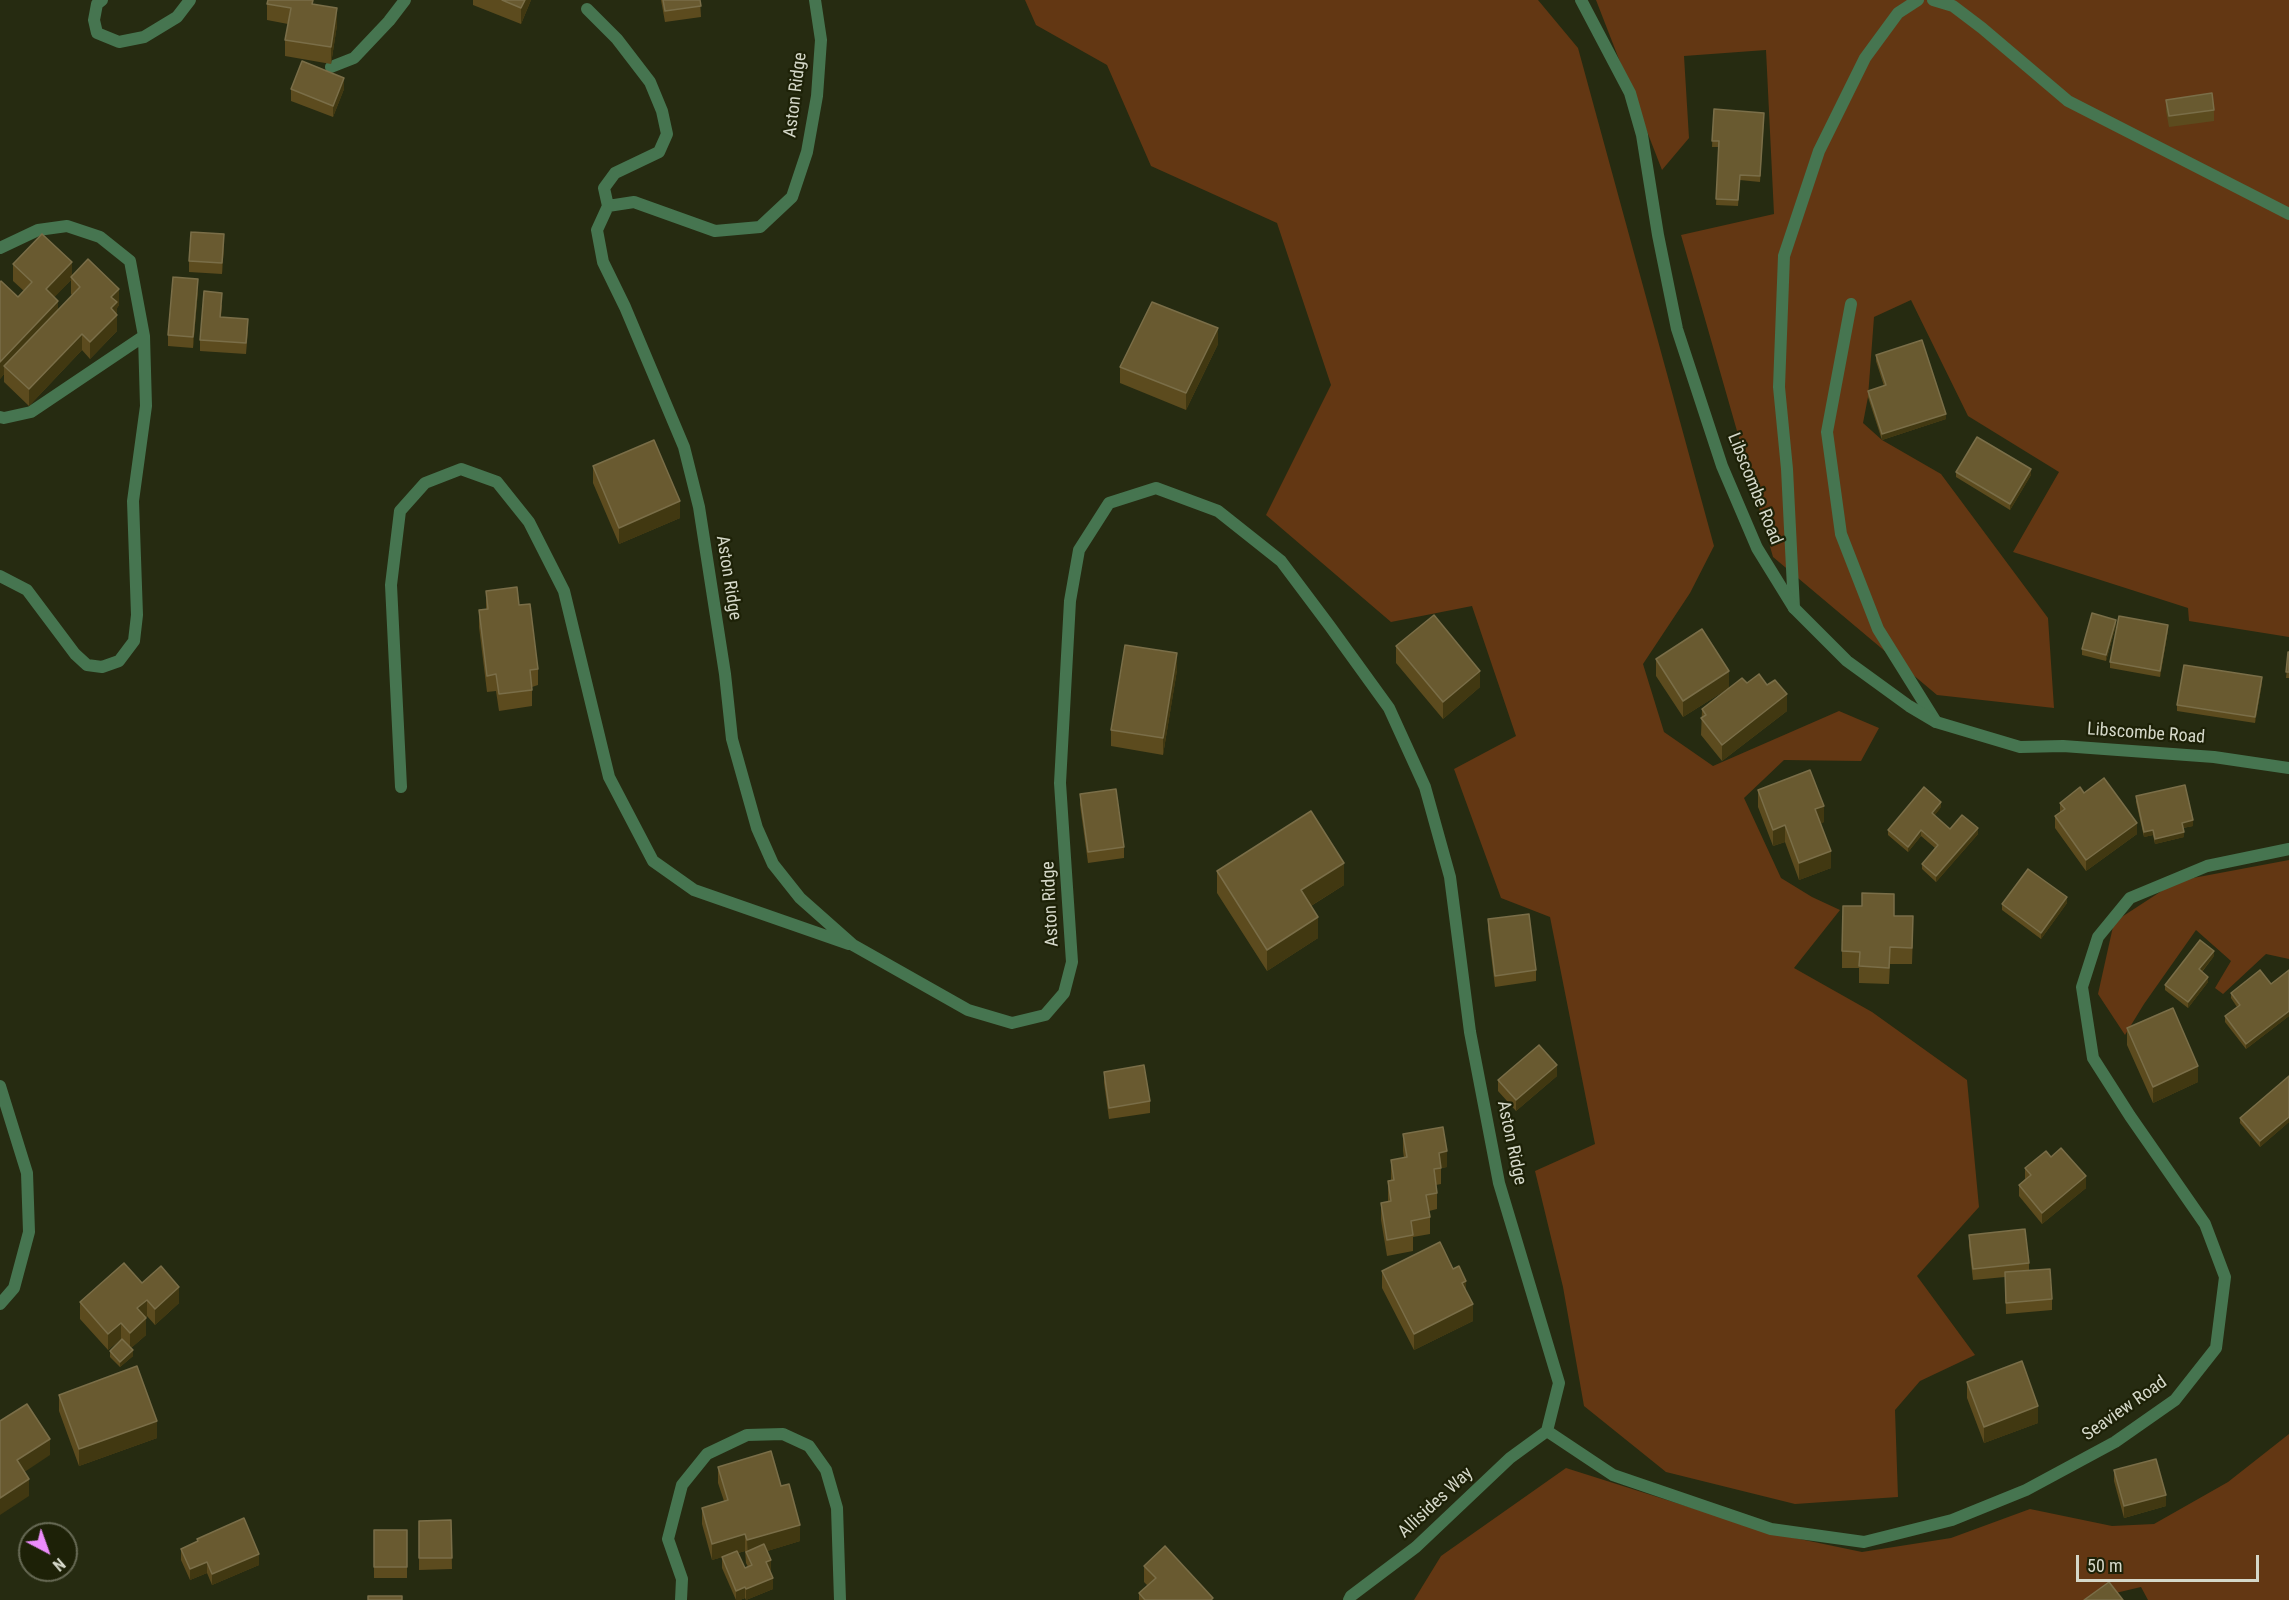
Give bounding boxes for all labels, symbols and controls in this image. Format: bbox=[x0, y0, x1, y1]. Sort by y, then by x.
street label: Aston Ridge bbox=[780, 51, 812, 139]
street label: Libscombe Road bbox=[1722, 430, 1786, 548]
street label: Aston Ridge bbox=[711, 534, 745, 622]
street label: Libscombe Road bbox=[2086, 719, 2206, 749]
street label: Aston Ridge bbox=[1038, 861, 1064, 947]
street label: Aston Ridge bbox=[1492, 1099, 1530, 1187]
street label: Seaview Road bbox=[2078, 1372, 2172, 1446]
street label: Allisides Way bbox=[1394, 1463, 1478, 1543]
north arrow bbox=[18, 1522, 78, 1582]
scale bar bbox=[2079, 1543, 2262, 1581]
text: N bbox=[49, 1554, 69, 1575]
text: 50 m bbox=[2087, 1555, 2122, 1576]

